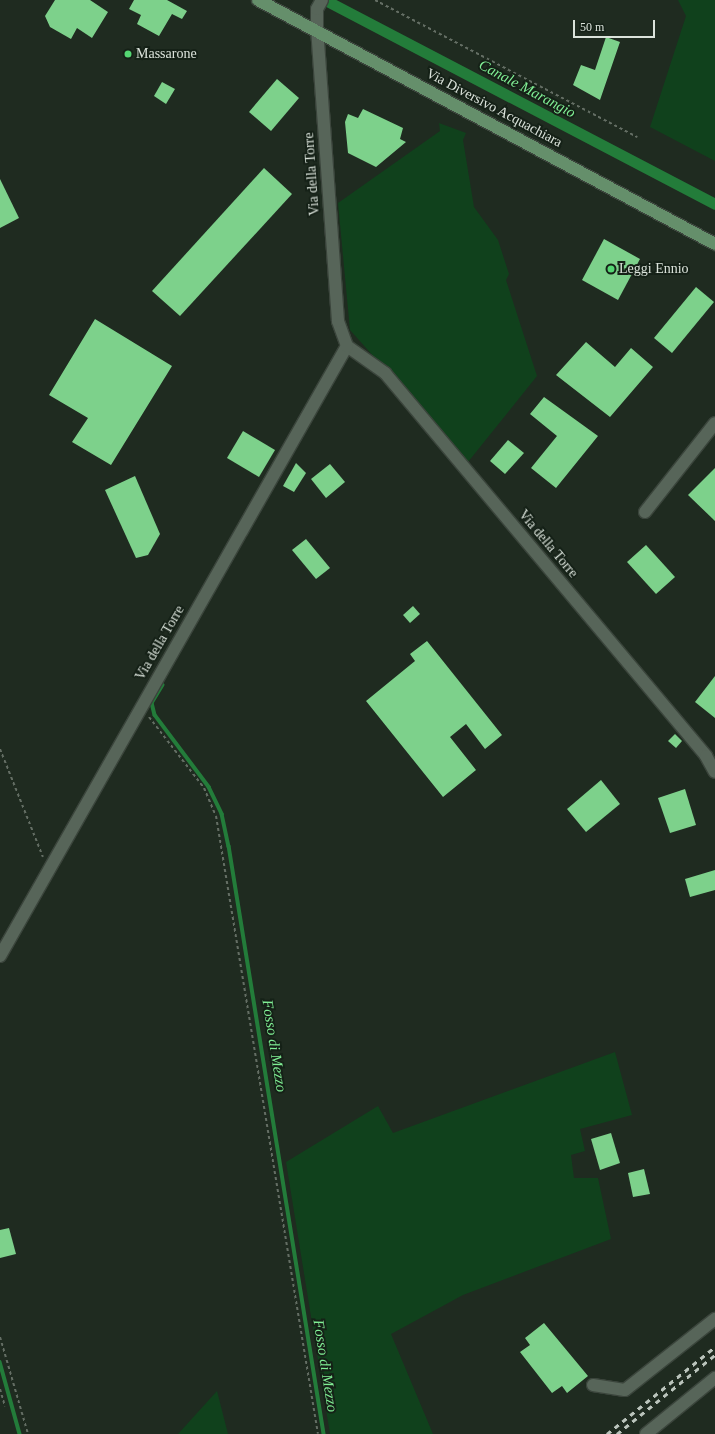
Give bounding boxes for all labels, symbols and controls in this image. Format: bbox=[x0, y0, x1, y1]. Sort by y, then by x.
scale bar bbox=[575, 12, 657, 38]
text: 50 m bbox=[580, 20, 604, 34]
place label: Massarone bbox=[136, 46, 197, 62]
marker: Massarone bbox=[123, 49, 133, 59]
water label: Canale Marangio bbox=[476, 56, 578, 122]
street label: Via Diversivo Acquachiara bbox=[423, 65, 565, 151]
street label: Via della Torre bbox=[301, 132, 323, 216]
place label: Leggi Ennio bbox=[619, 261, 689, 277]
marker: Leggi Ennio bbox=[606, 264, 616, 274]
street label: Via della Torre bbox=[515, 507, 581, 581]
street label: Via della Torre bbox=[132, 603, 188, 683]
water label: Fosso di Mezzo bbox=[258, 999, 290, 1093]
water label: Fosso di Mezzo bbox=[309, 1319, 341, 1413]

